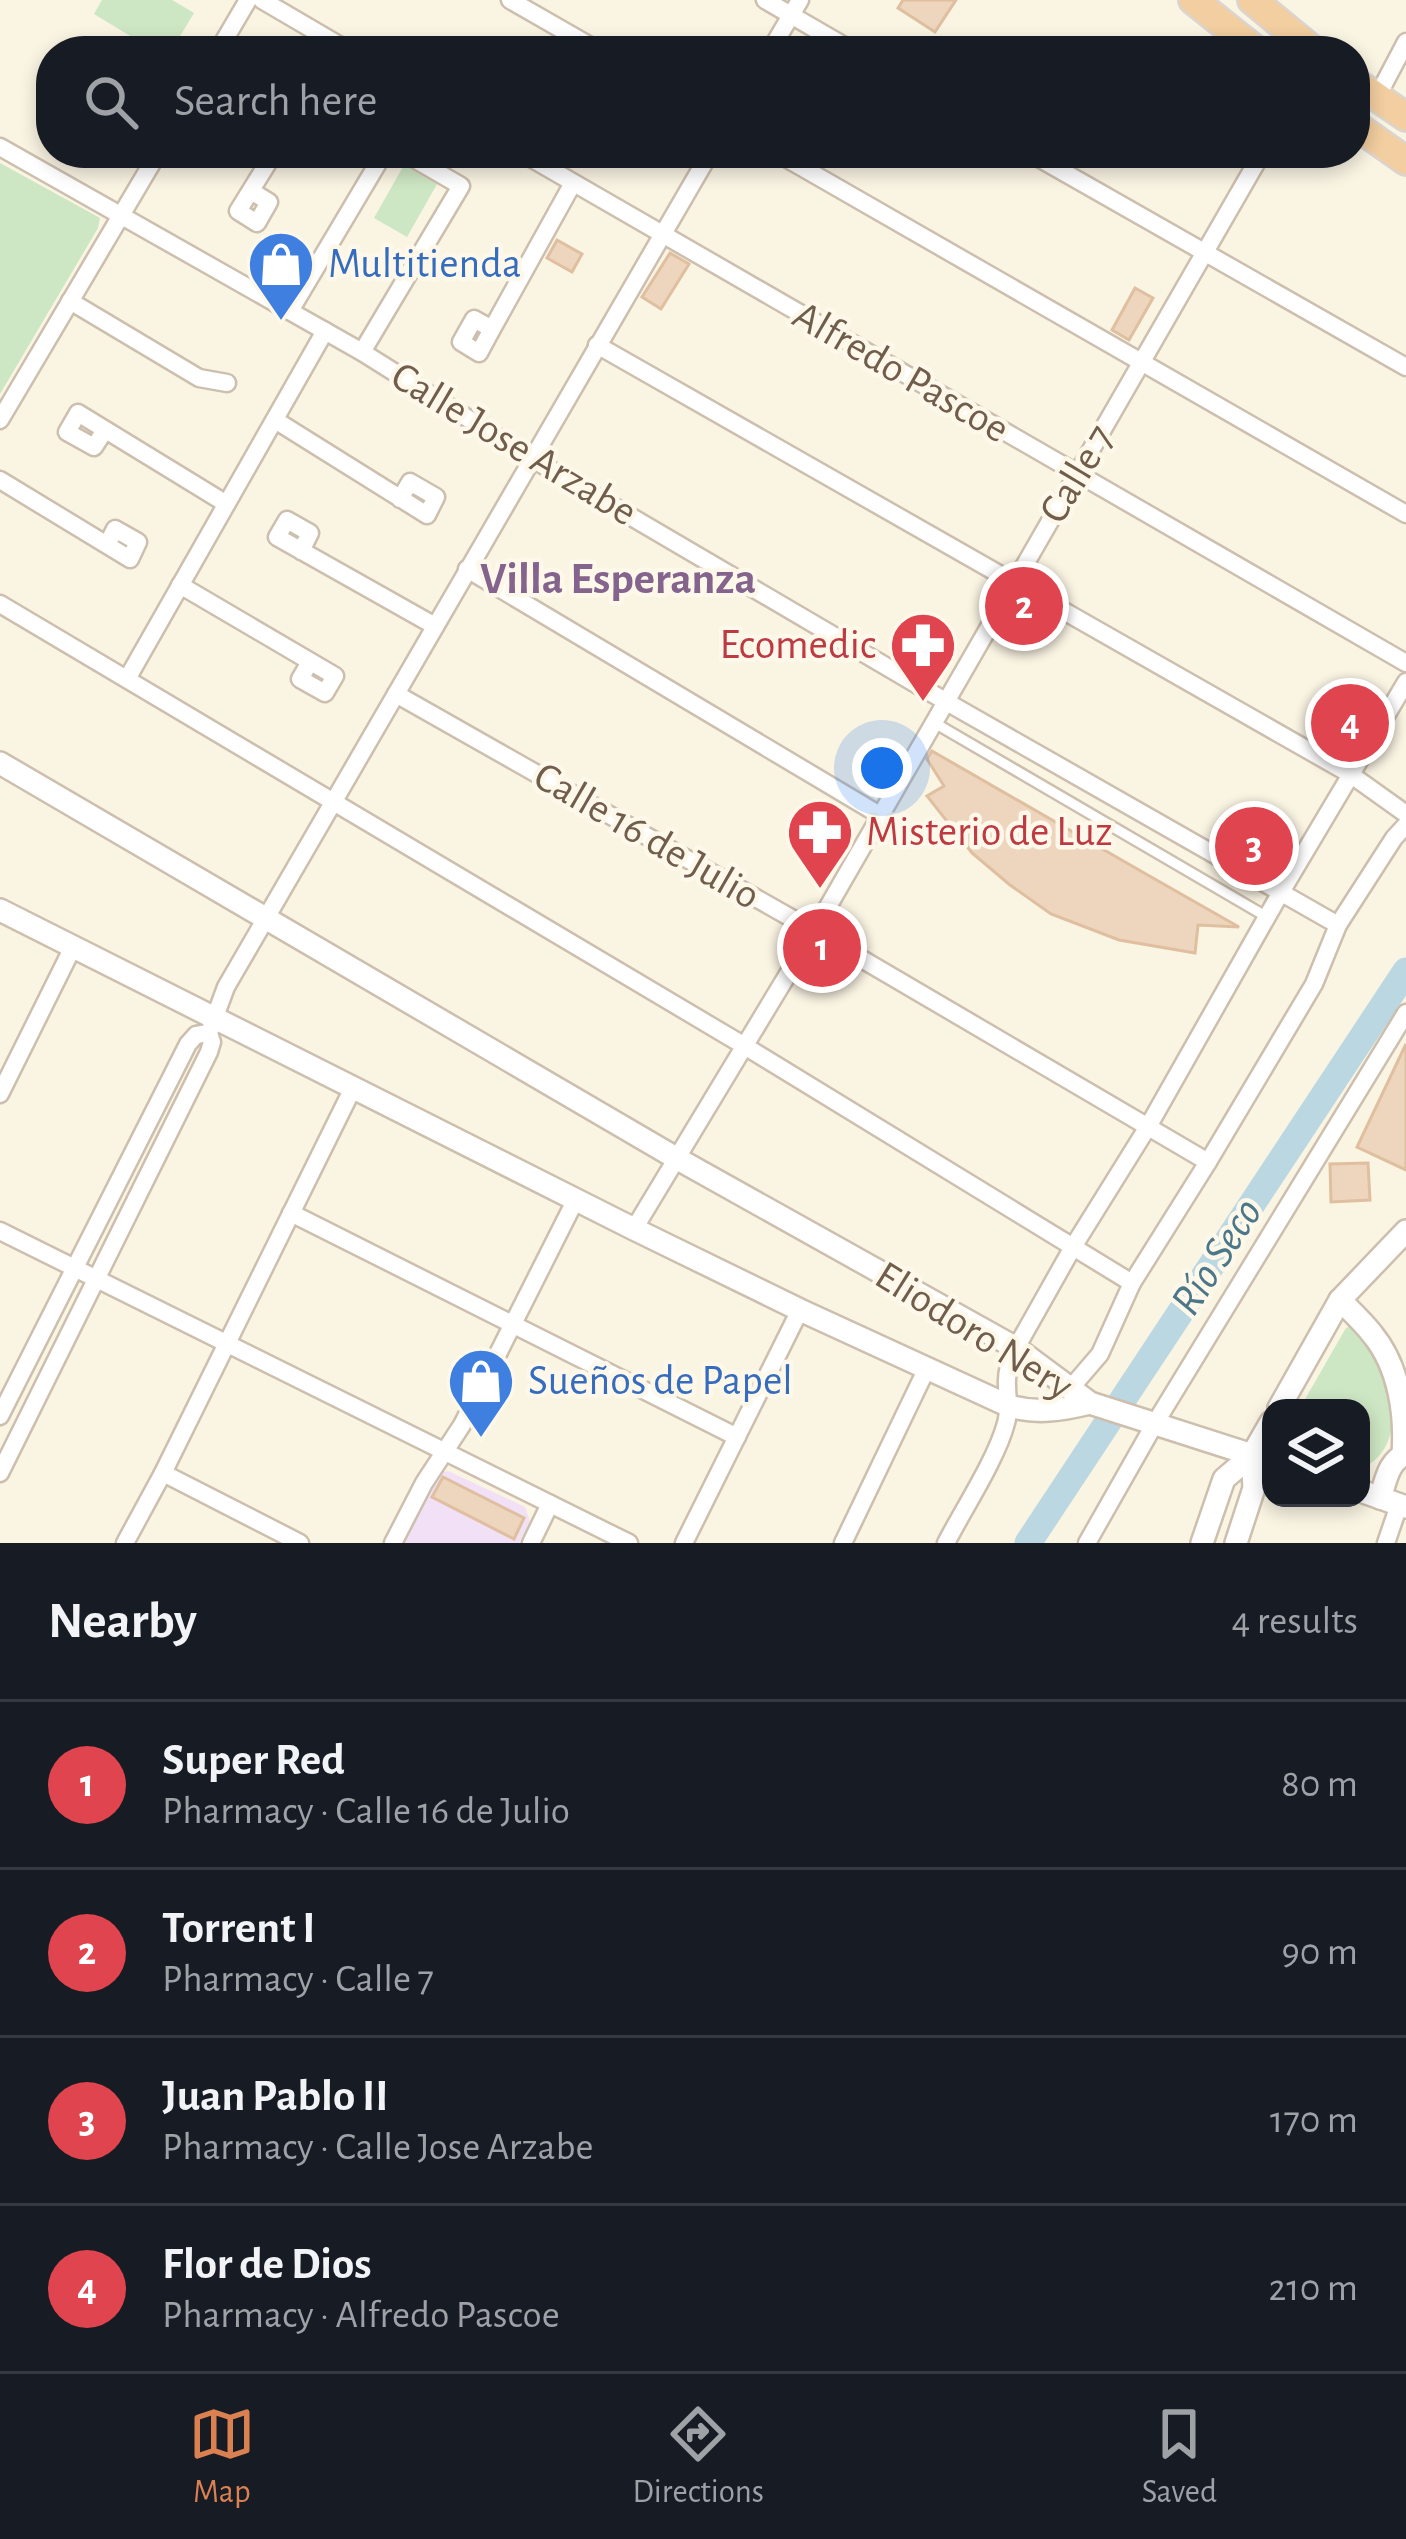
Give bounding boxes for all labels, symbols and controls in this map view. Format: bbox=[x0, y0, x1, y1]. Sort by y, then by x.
search box bbox=[36, 36, 1370, 168]
icon: search bbox=[78, 69, 144, 135]
text: Search here bbox=[174, 79, 377, 124]
shop icon: Multitienda bbox=[246, 229, 316, 323]
place label: Multitienda bbox=[328, 243, 521, 285]
street label: Alfredo Pascoe bbox=[786, 293, 1016, 451]
street label: Calle Jose Arzabe bbox=[384, 354, 644, 534]
street label: Calle 7 bbox=[1032, 418, 1122, 530]
district label: Villa Esperanza bbox=[480, 557, 756, 602]
pin: 2 bbox=[985, 561, 1063, 651]
pharmacy icon: Ecomedic bbox=[888, 610, 958, 704]
place label: Ecomedic bbox=[719, 624, 876, 666]
pin: 4 bbox=[1311, 678, 1389, 768]
your location bbox=[852, 738, 912, 798]
street label: Calle 16 de Julio bbox=[527, 755, 767, 917]
pharmacy icon: Misterio de Luz bbox=[785, 797, 855, 891]
pin: 3 bbox=[1215, 801, 1293, 891]
place label: Misterio de Luz bbox=[866, 811, 1113, 853]
pin: 1 bbox=[783, 903, 861, 993]
water label: Río Seco bbox=[1163, 1191, 1271, 1323]
street label: Eliodoro Nery bbox=[868, 1254, 1080, 1408]
shop icon: Sueños de Papel bbox=[446, 1346, 516, 1440]
place label: Sueños de Papel bbox=[528, 1360, 793, 1402]
map controls bbox=[1262, 1399, 1370, 1507]
button: layers bbox=[1262, 1399, 1370, 1507]
text: Nearby bbox=[48, 1596, 197, 1647]
text: 4 results bbox=[1231, 1602, 1358, 1641]
text: Super Red bbox=[162, 1738, 345, 1783]
text: 1 bbox=[80, 1765, 94, 1804]
text: 80 m bbox=[1281, 1765, 1358, 1804]
text: Pharmacy · Calle 16 de Julio bbox=[162, 1792, 570, 1831]
text: Torrent I bbox=[162, 1906, 315, 1951]
text: 2 bbox=[78, 1933, 96, 1972]
text: 90 m bbox=[1281, 1933, 1358, 1972]
text: Pharmacy · Calle 7 bbox=[162, 1960, 434, 1999]
text: Juan Pablo II bbox=[162, 2074, 389, 2119]
text: 3 bbox=[79, 2101, 95, 2140]
text: 170 m bbox=[1270, 2101, 1358, 2140]
text: Pharmacy · Calle Jose Arzabe bbox=[162, 2128, 594, 2167]
text: Flor de Dios bbox=[162, 2242, 372, 2287]
text: 4 bbox=[77, 2269, 97, 2308]
text: 210 m bbox=[1269, 2269, 1358, 2308]
text: Pharmacy · Alfredo Pascoe bbox=[162, 2296, 560, 2335]
tab: Map bbox=[189, 2401, 255, 2513]
tab: Directions bbox=[632, 2401, 764, 2513]
tab: Saved bbox=[1142, 2401, 1217, 2513]

